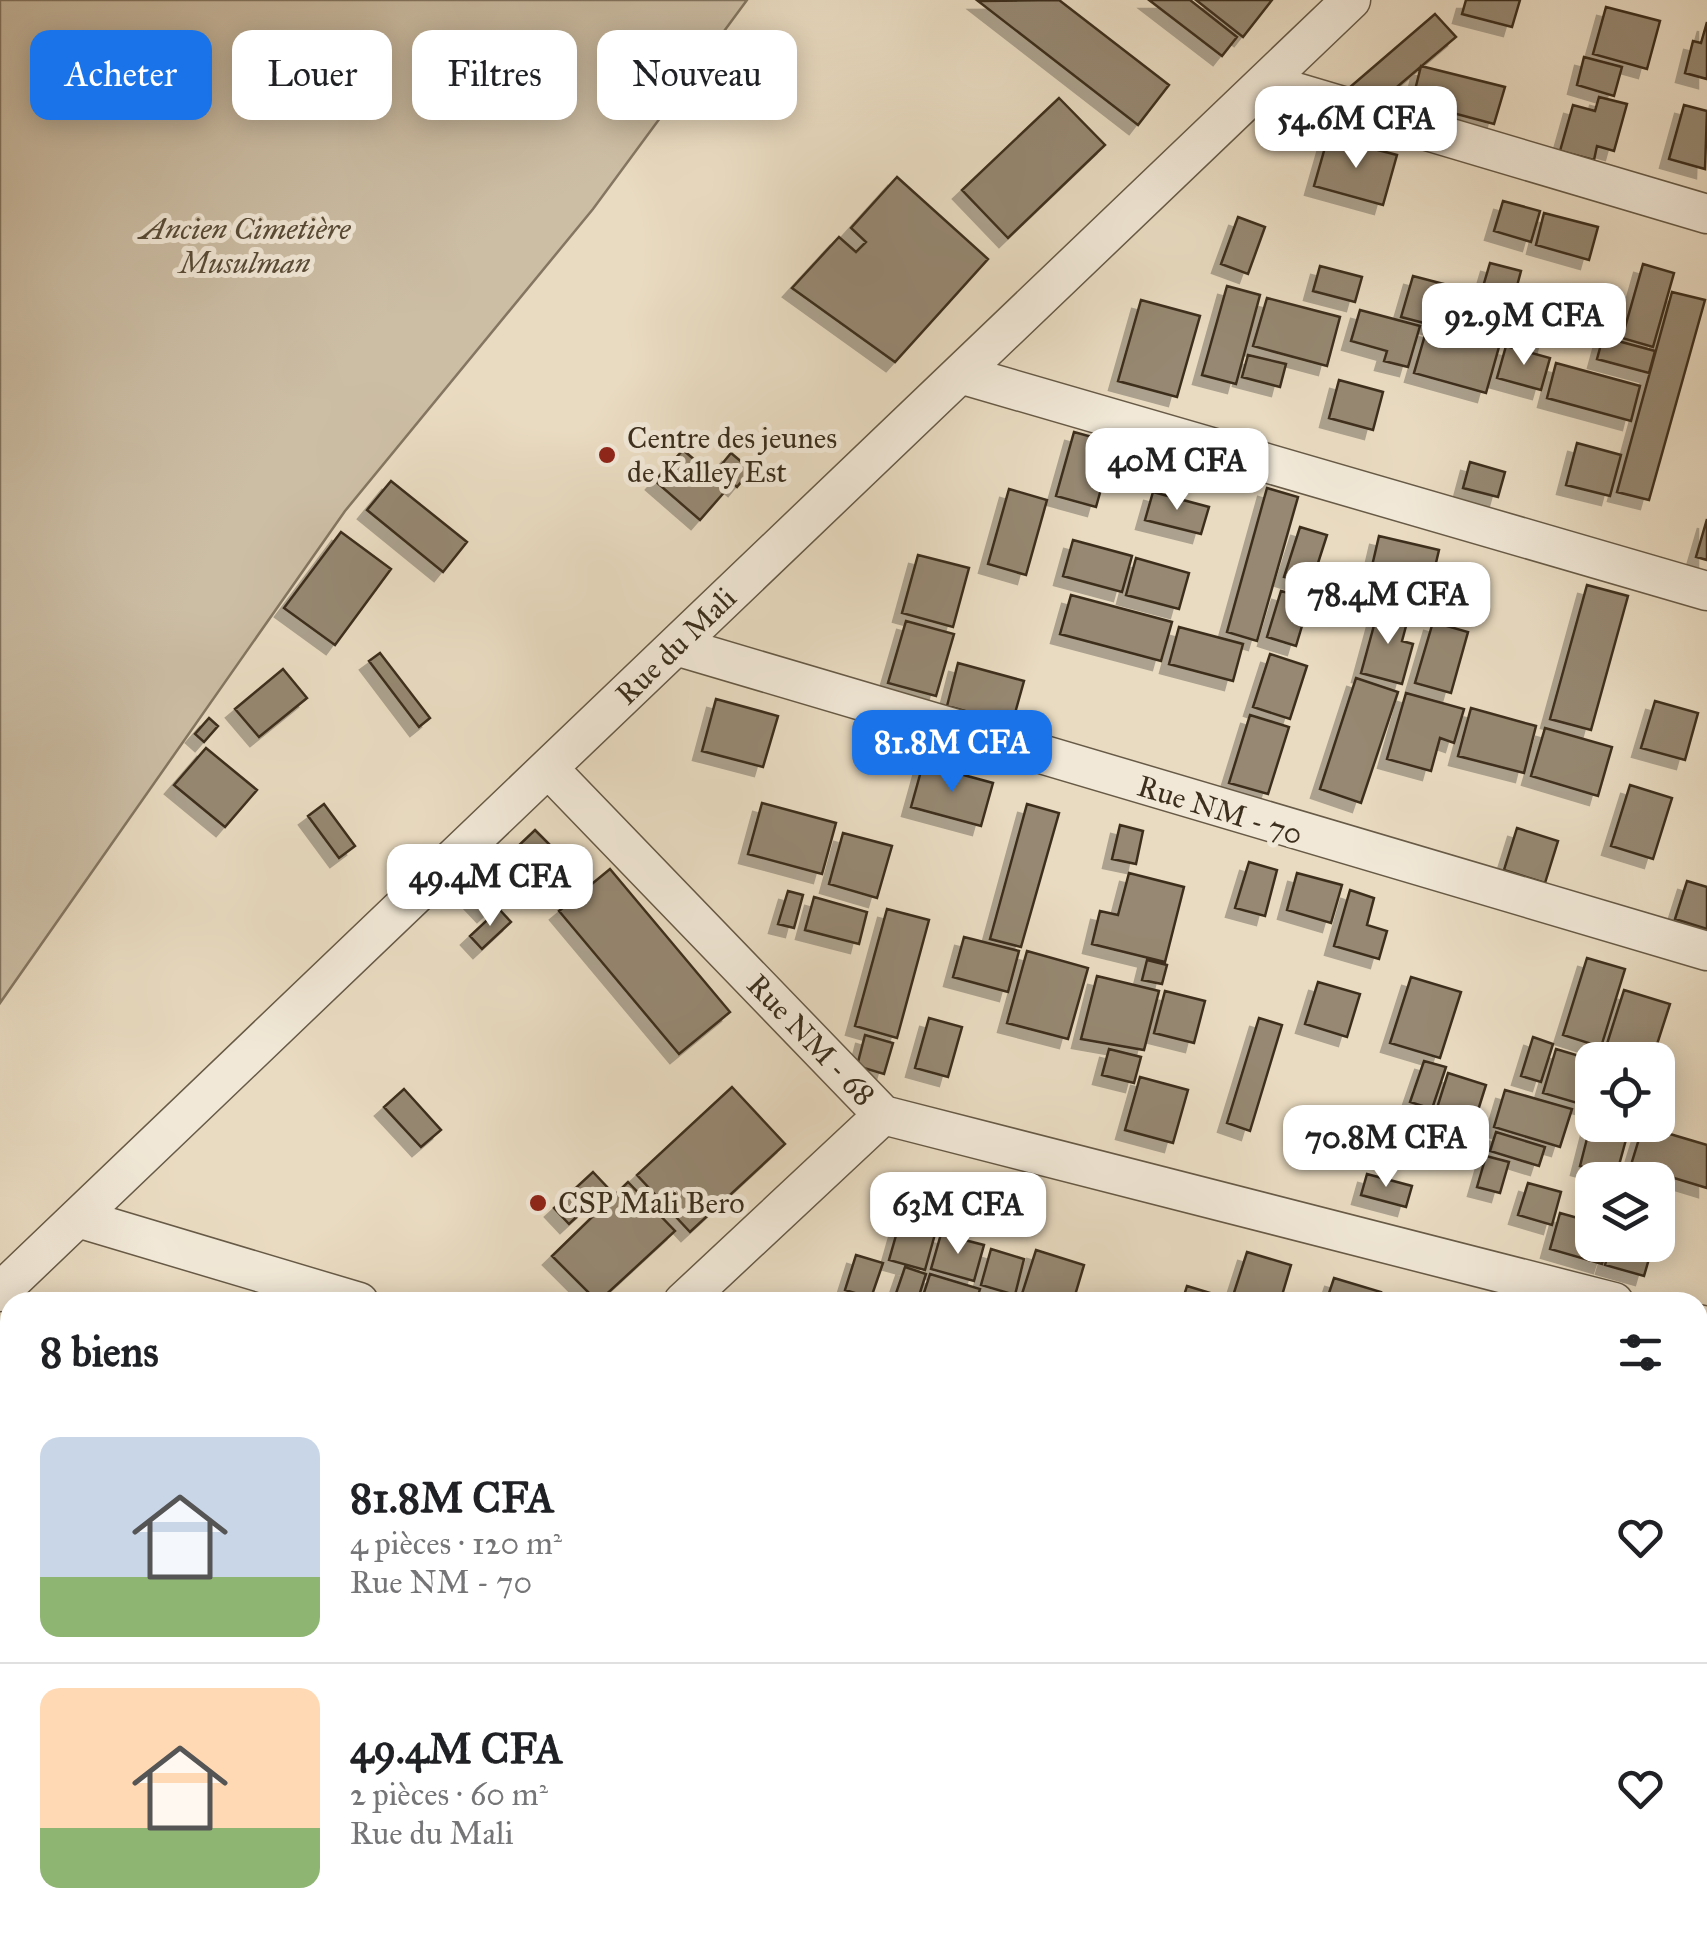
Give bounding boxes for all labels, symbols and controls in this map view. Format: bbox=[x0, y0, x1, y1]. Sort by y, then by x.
chip: Acheter bbox=[30, 30, 212, 120]
chip: Louer bbox=[232, 30, 392, 120]
chip: Filtres bbox=[412, 30, 577, 120]
chip: Nouveau bbox=[597, 30, 797, 120]
pin: 54.6M CFA bbox=[1242, 86, 1470, 171]
text: 54.6M CFA bbox=[1277, 99, 1435, 138]
park label: Ancien Cimetière Musulman bbox=[137, 211, 351, 281]
pin: 92.9M CFA bbox=[1410, 283, 1638, 368]
text: 92.9M CFA bbox=[1444, 296, 1604, 335]
place label: Centre des jeunes de Kalley Est bbox=[627, 420, 837, 490]
pin: 40M CFA bbox=[1085, 428, 1269, 513]
text: 40M CFA bbox=[1107, 441, 1247, 480]
marker: Centre des jeunes de Kalley Est bbox=[596, 444, 618, 466]
pin: 78.4M CFA bbox=[1274, 562, 1502, 647]
text: 78.4M CFA bbox=[1307, 575, 1469, 614]
street label: Rue du Mali bbox=[608, 580, 744, 712]
pin: 81.8M CFA bbox=[838, 710, 1066, 795]
text: 81.8M CFA bbox=[874, 723, 1030, 762]
street label: Rue NM - 70 bbox=[1133, 768, 1307, 852]
pin: 49.4M CFA bbox=[376, 844, 604, 929]
text: 49.4M CFA bbox=[409, 857, 571, 896]
street label: Rue NM - 68 bbox=[740, 967, 882, 1113]
map controls bbox=[1575, 1042, 1675, 1262]
button: locate bbox=[1575, 1042, 1675, 1142]
pin: 70.8M CFA bbox=[1272, 1105, 1500, 1190]
text: 70.8M CFA bbox=[1305, 1118, 1467, 1157]
button: layers bbox=[1575, 1162, 1675, 1262]
pin: 63M CFA bbox=[866, 1172, 1050, 1257]
place label: CSP Mali Bero bbox=[558, 1185, 745, 1221]
text: 63M CFA bbox=[892, 1185, 1024, 1224]
marker: CSP Mali Bero bbox=[527, 1192, 549, 1214]
icon: filters bbox=[1613, 1325, 1668, 1380]
text: 8 biens bbox=[40, 1326, 159, 1378]
text: 81.8M CFA bbox=[350, 1472, 555, 1524]
icon: home bbox=[120, 1477, 240, 1597]
icon: heart bbox=[1613, 1510, 1668, 1565]
text: 4 pièces · 120 m² bbox=[350, 1524, 562, 1563]
text: Rue NM - 70 bbox=[350, 1563, 532, 1602]
text: 49.4M CFA bbox=[350, 1723, 563, 1775]
icon: home bbox=[120, 1728, 240, 1848]
icon: heart bbox=[1613, 1761, 1668, 1816]
text: 2 pièces · 60 m² bbox=[350, 1775, 548, 1814]
text: Rue du Mali bbox=[350, 1814, 513, 1853]

